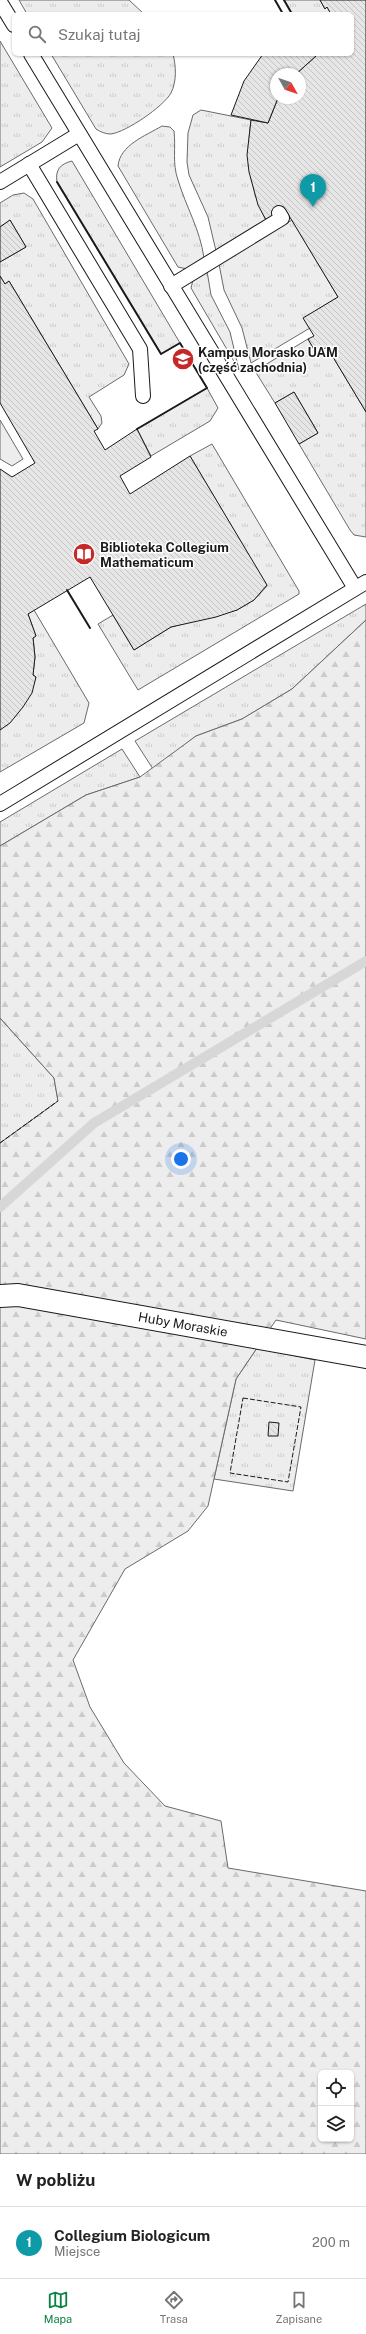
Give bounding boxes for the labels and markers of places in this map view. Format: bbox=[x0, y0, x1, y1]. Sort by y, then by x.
pin: 1 bbox=[300, 174, 326, 207]
place label: Kampus Morasko UAM (część zachodnia) bbox=[198, 345, 338, 375]
school or university icon: Kampus Morasko UAM (część zachodnia) bbox=[170, 346, 196, 372]
place label: Biblioteka Collegium Mathematicum bbox=[100, 540, 229, 570]
library icon: Biblioteka Collegium Mathematicum bbox=[71, 541, 97, 567]

